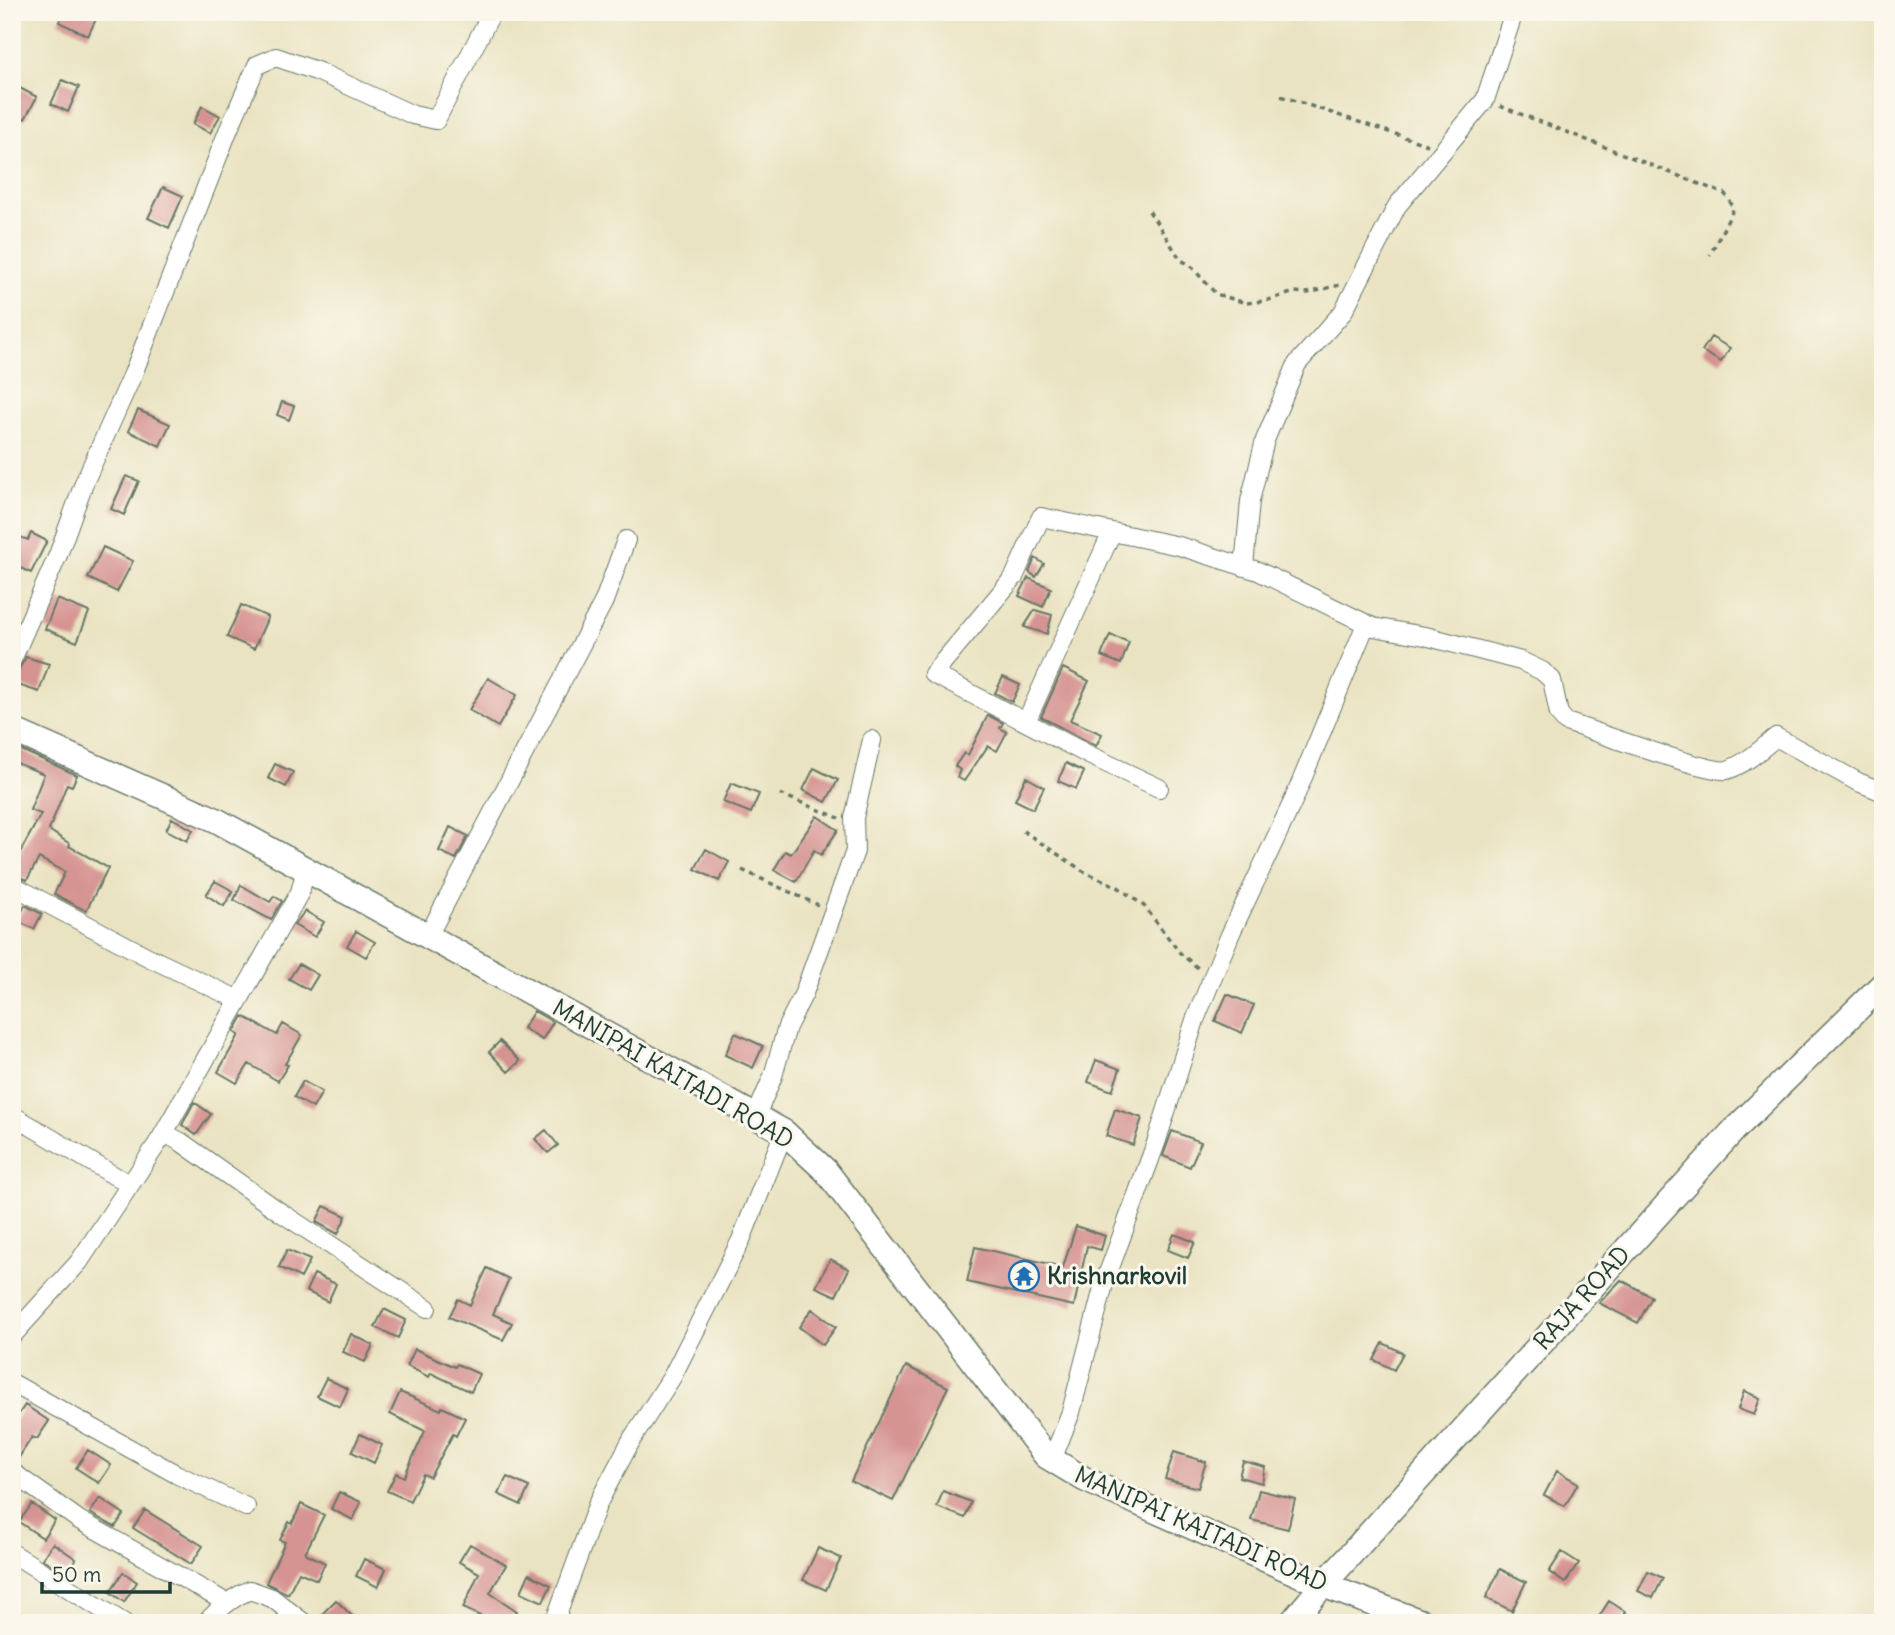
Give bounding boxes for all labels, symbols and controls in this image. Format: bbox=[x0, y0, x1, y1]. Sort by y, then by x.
street label: MANIPAI KAITADI ROAD bbox=[547, 992, 800, 1155]
street label: RAJA ROAD bbox=[1527, 1239, 1636, 1356]
temple icon: Krishnarkovil bbox=[1007, 1259, 1041, 1293]
place label: Krishnarkovil bbox=[1047, 1260, 1187, 1290]
street label: MANIPAI KAITADI ROAD bbox=[1070, 1459, 1333, 1597]
scale bar bbox=[42, 1551, 170, 1595]
text: 50 m bbox=[52, 1561, 101, 1588]

